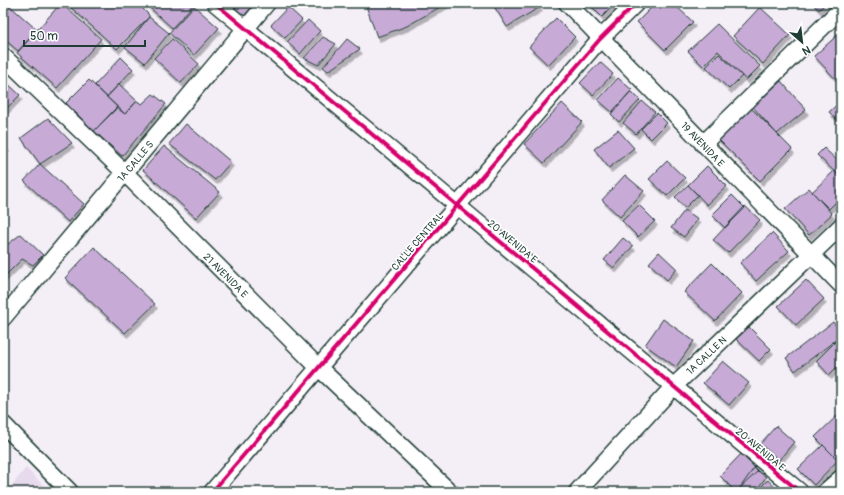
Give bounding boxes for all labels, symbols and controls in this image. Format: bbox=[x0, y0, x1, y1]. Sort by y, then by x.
scale bar bbox=[24, 22, 145, 48]
north arrow bbox=[782, 22, 822, 62]
text: 50 m bbox=[30, 29, 58, 44]
text: N bbox=[800, 43, 813, 58]
street label: 19 AVENIDA E bbox=[678, 120, 727, 170]
street label: 1A CALLE S bbox=[115, 139, 156, 185]
street label: CALLE CENTRAL bbox=[389, 210, 446, 273]
street label: 20 AVENIDA E bbox=[485, 218, 540, 266]
street label: 21 AVENIDA E bbox=[201, 251, 250, 300]
street label: 1A CALLE N bbox=[684, 334, 729, 377]
street label: 20 AVENIDA E bbox=[733, 426, 788, 474]

